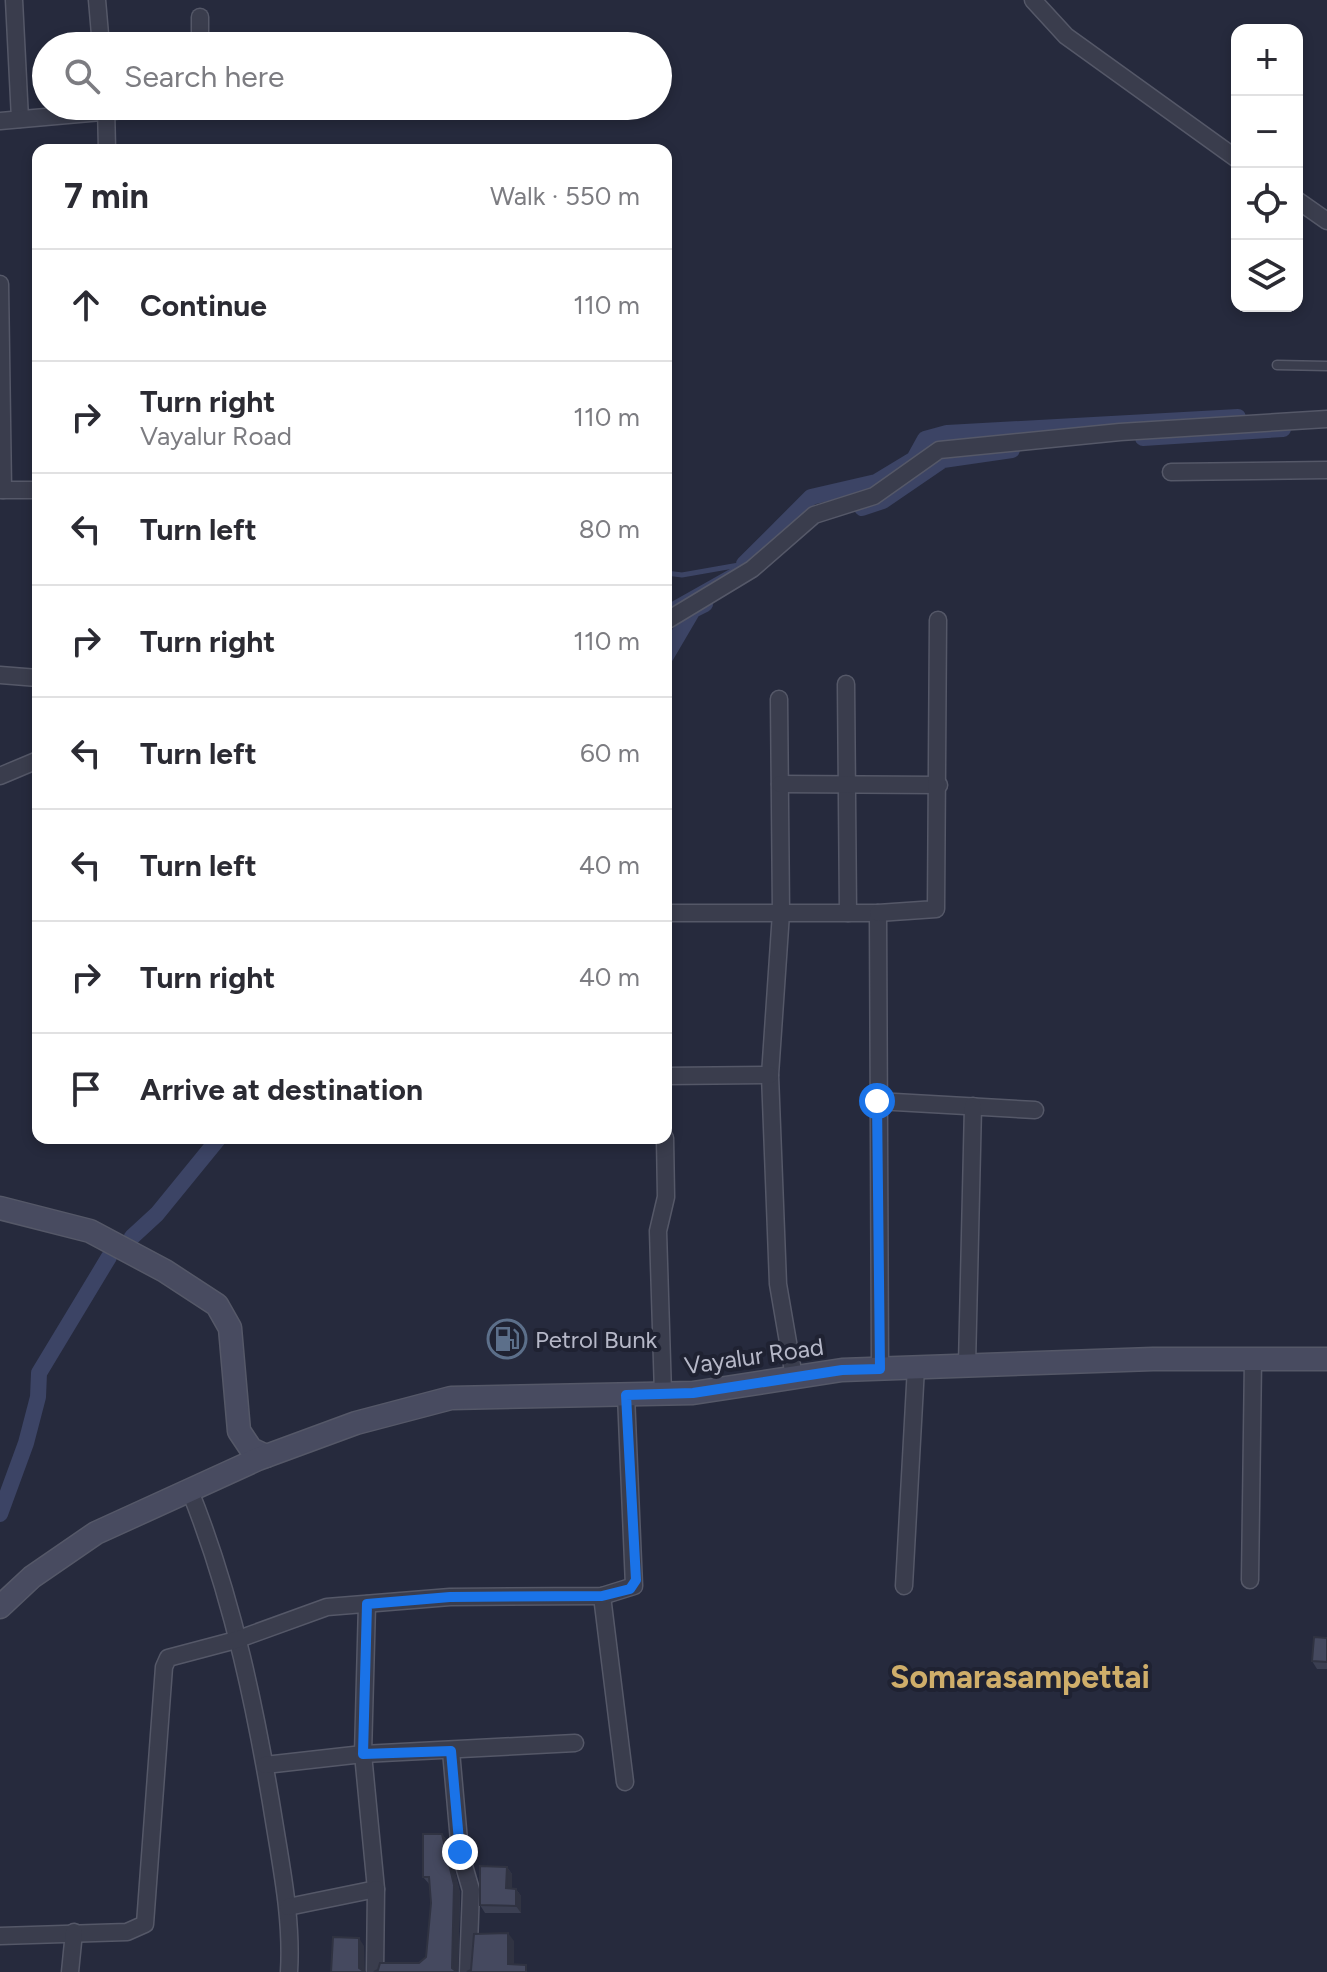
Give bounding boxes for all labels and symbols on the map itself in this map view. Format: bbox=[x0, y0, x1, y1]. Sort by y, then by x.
route start bbox=[859, 1083, 895, 1119]
fuel station icon: Petrol Bunk bbox=[486, 1318, 528, 1360]
place label: Petrol Bunk bbox=[535, 1325, 658, 1354]
street label: Vayalur Road bbox=[683, 1332, 825, 1380]
district label: Somarasampettai bbox=[890, 1658, 1150, 1696]
route end bbox=[442, 1834, 478, 1870]

